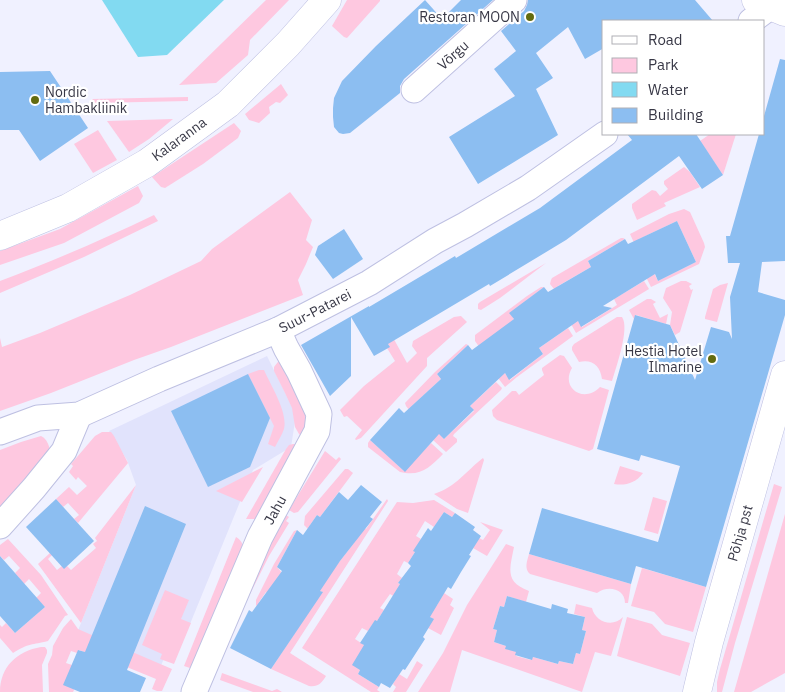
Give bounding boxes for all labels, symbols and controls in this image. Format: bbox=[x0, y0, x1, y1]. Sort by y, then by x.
place label: Restoran MOON bbox=[419, 8, 520, 26]
marker: Restoran MOON bbox=[524, 11, 536, 23]
legend bbox=[602, 20, 765, 135]
text: Road bbox=[648, 30, 683, 49]
street label: Võrgu bbox=[434, 36, 472, 74]
text: Park bbox=[648, 55, 678, 74]
text: Water bbox=[648, 80, 689, 99]
place label: Nordic Hambakliinik bbox=[45, 83, 128, 117]
marker: Nordic Hambakliinik bbox=[29, 94, 41, 106]
text: Building bbox=[648, 105, 703, 124]
street label: Kalaranna bbox=[148, 113, 210, 165]
street label: Suur-Patarei bbox=[276, 285, 354, 337]
place label: Hestia Hotel Ilmarine bbox=[624, 342, 702, 376]
marker: Hestia Hotel Ilmarine bbox=[706, 353, 718, 365]
street label: Jahu bbox=[260, 492, 290, 528]
street label: Põhja pst bbox=[723, 503, 757, 563]

